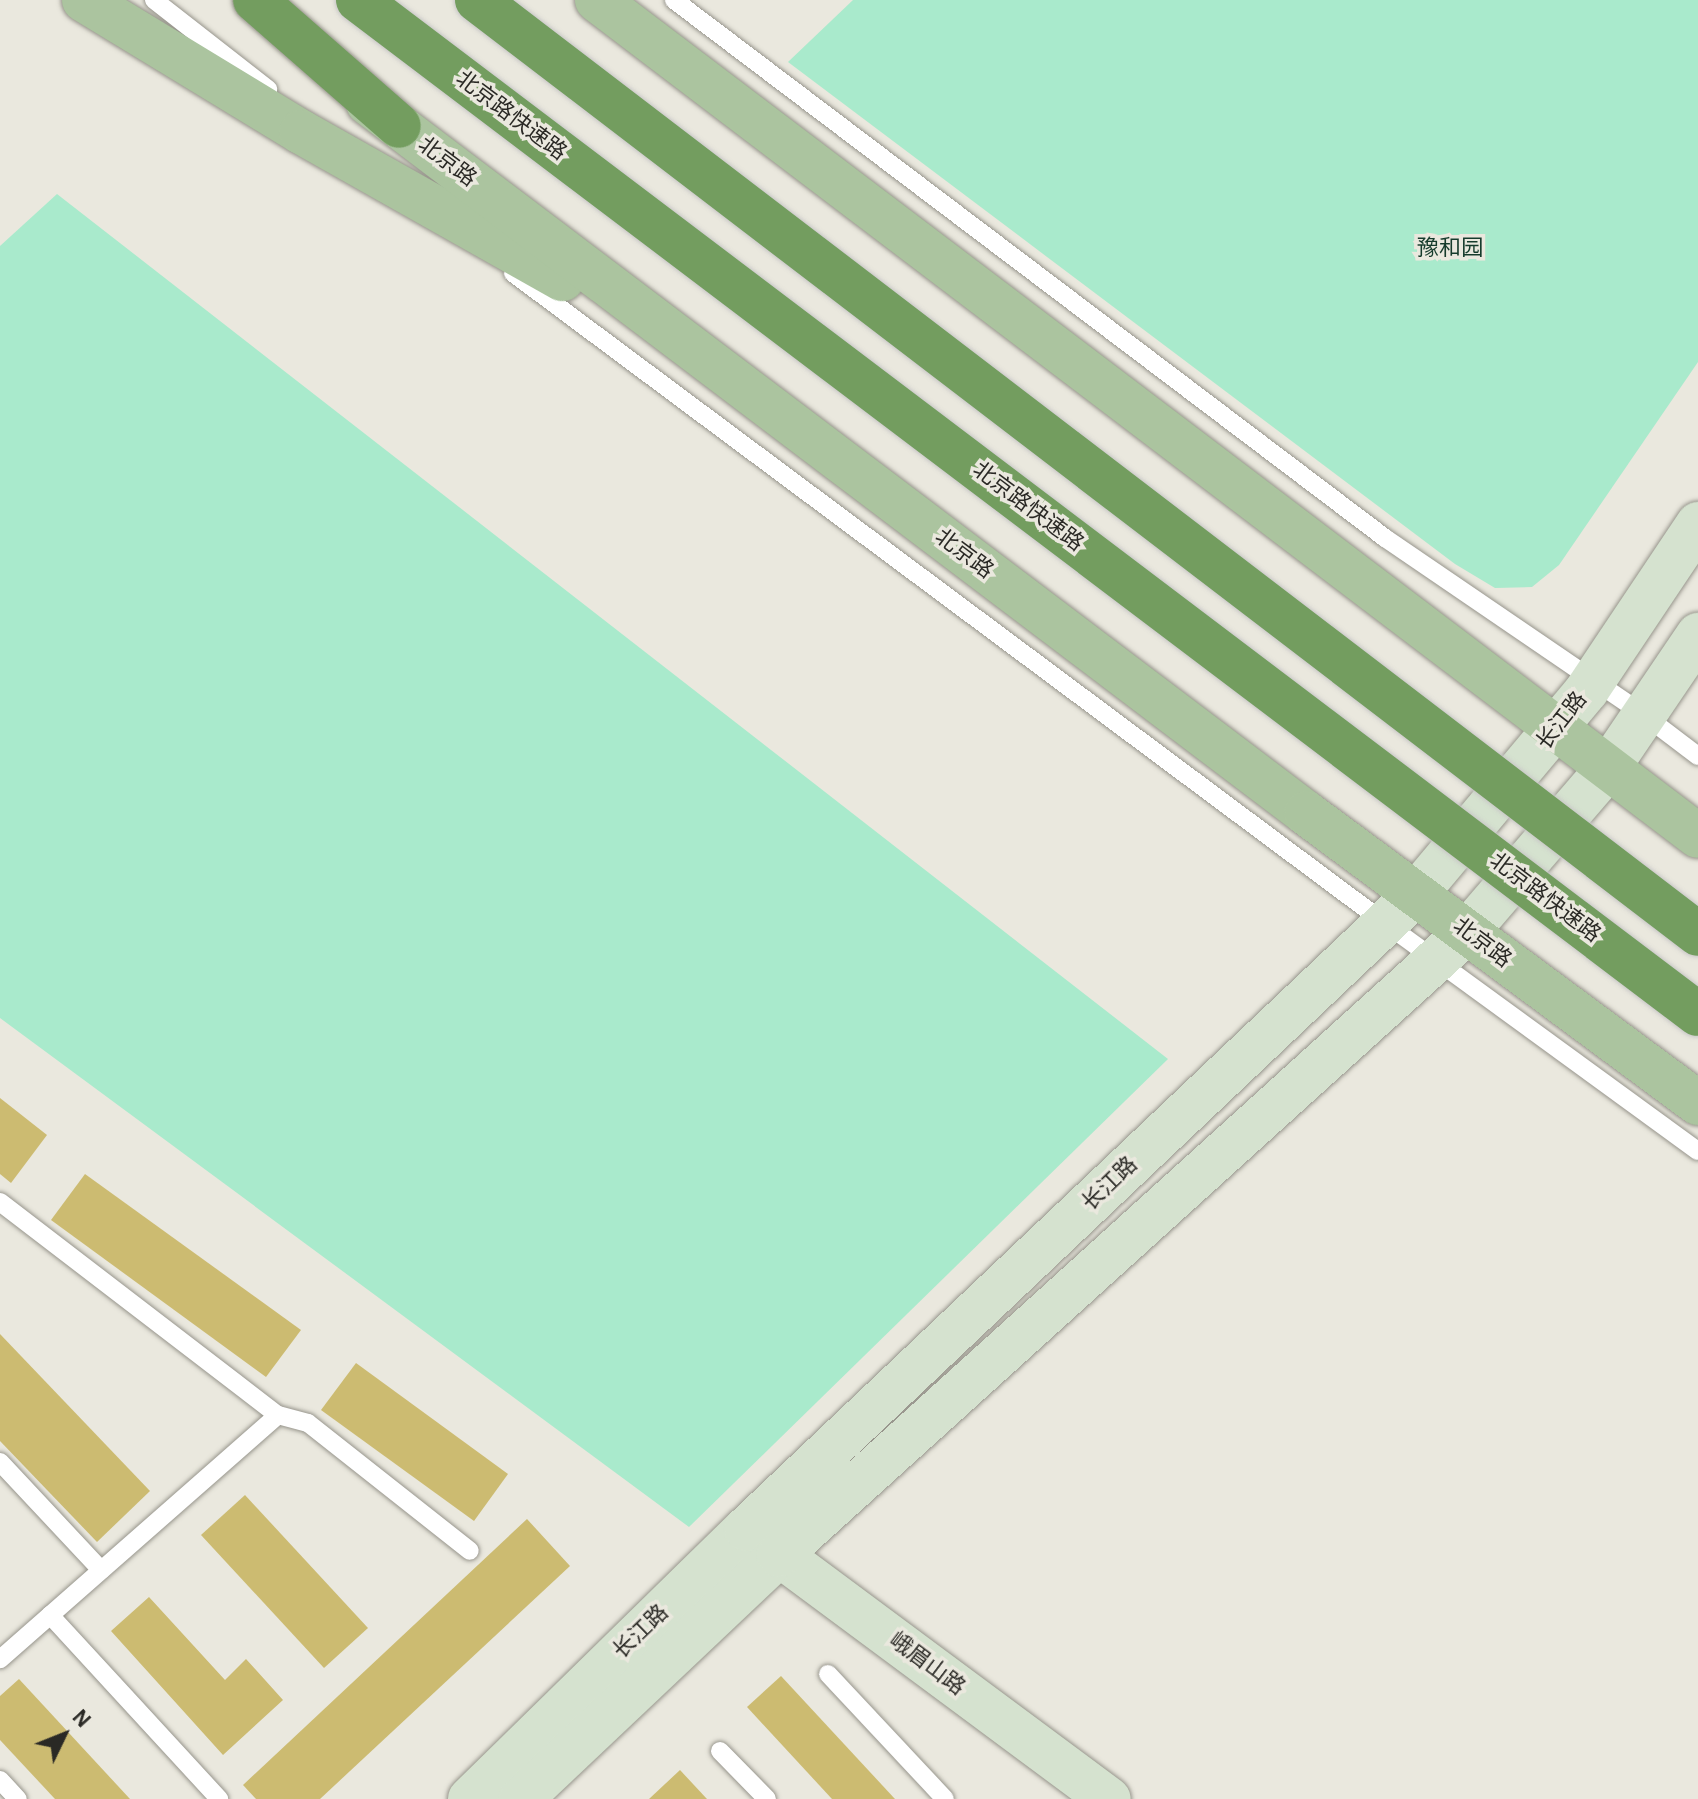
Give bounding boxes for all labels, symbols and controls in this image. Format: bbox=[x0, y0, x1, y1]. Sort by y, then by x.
street label: 北京路快速路 bbox=[450, 66, 572, 166]
street label: 北京路 bbox=[413, 132, 481, 192]
park label: 豫和园 bbox=[1417, 236, 1483, 262]
street label: 北京路快速路 bbox=[967, 457, 1089, 557]
street label: 北京路 bbox=[930, 524, 998, 584]
street label: 长江路 bbox=[1531, 687, 1593, 755]
street label: 北京路快速路 bbox=[1484, 848, 1606, 948]
street label: 北京路 bbox=[1448, 913, 1516, 973]
street label: 长江路 bbox=[1077, 1152, 1143, 1216]
street label: 长江路 bbox=[608, 1600, 674, 1664]
street label: 峨眉山路 bbox=[884, 1627, 970, 1701]
north arrow bbox=[24, 1695, 104, 1775]
text: N bbox=[68, 1706, 95, 1732]

